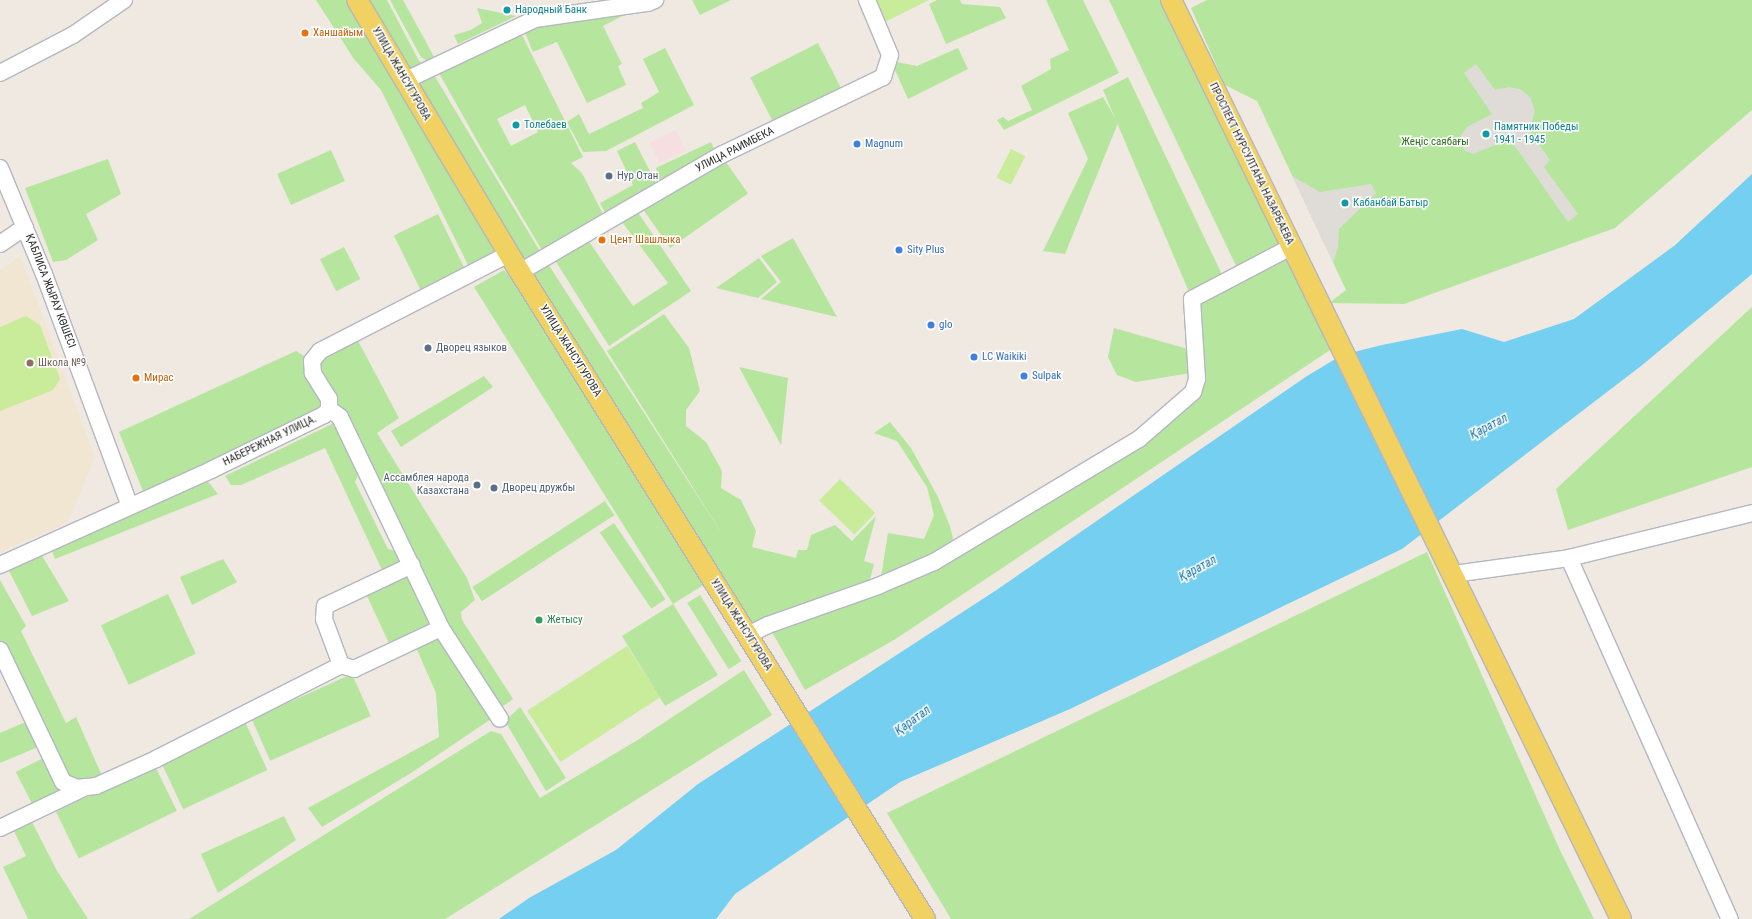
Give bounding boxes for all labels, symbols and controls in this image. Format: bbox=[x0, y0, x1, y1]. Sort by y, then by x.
place label: Народный Банк bbox=[515, 3, 587, 17]
marker: Народный Банк bbox=[502, 5, 512, 15]
street label: УЛИЦА ЖАНСУГУРОВА bbox=[369, 25, 433, 123]
place label: Ханшайым bbox=[313, 26, 363, 40]
marker: Ханшайым bbox=[300, 28, 310, 38]
street label: ПРОСПЕКТ НУРСУЛТАНА НАЗАРБАЕВА bbox=[1206, 81, 1296, 247]
place label: Толебаев bbox=[524, 118, 567, 132]
marker: Толебаев bbox=[511, 120, 521, 130]
place label: Памятник Победы 1941 - 1945 bbox=[1494, 121, 1578, 147]
street label: УЛИЦА РАИМБЕКА bbox=[694, 125, 776, 175]
marker: Памятник Победы 1941 - 1945 bbox=[1481, 129, 1491, 139]
park label: Жеңіс саябағы bbox=[1401, 135, 1469, 149]
place label: Magnum bbox=[865, 137, 903, 151]
marker: Magnum bbox=[852, 139, 862, 149]
place label: Нур Отан bbox=[617, 169, 658, 183]
marker: Нур Отан bbox=[604, 171, 614, 181]
place label: Кабанбай Батыр bbox=[1353, 196, 1428, 210]
marker: Кабанбай Батыр bbox=[1340, 198, 1350, 208]
street label: ҚАБЛИСА ЖЫРАУ КӨШЕСІ bbox=[22, 232, 78, 350]
place label: Цент Шашлыка bbox=[610, 233, 681, 247]
marker: Цент Шашлыка bbox=[597, 235, 607, 245]
place label: Sity Plus bbox=[907, 243, 945, 257]
marker: Sity Plus bbox=[894, 245, 904, 255]
street label: УЛИЦА ЖАНСУГУРОВА bbox=[536, 303, 604, 399]
place label: glo bbox=[939, 318, 952, 332]
marker: glo bbox=[926, 320, 936, 330]
place label: Дворец языков bbox=[436, 341, 507, 355]
marker: Дворец языков bbox=[423, 343, 433, 353]
place label: LC Waikiki bbox=[982, 350, 1027, 364]
marker: LC Waikiki bbox=[969, 352, 979, 362]
place label: Школа №9 bbox=[38, 356, 86, 370]
marker: Школа №9 bbox=[25, 358, 35, 368]
place label: Sulpak bbox=[1032, 369, 1061, 383]
place label: Мирас bbox=[144, 371, 174, 385]
marker: Sulpak bbox=[1019, 371, 1029, 381]
marker: Мирас bbox=[131, 373, 141, 383]
water label: Қаратал bbox=[1468, 411, 1510, 443]
street label: НАБЕРЕЖНАЯ УЛИЦА. bbox=[221, 413, 319, 469]
place label: Ассамблея народа Казахстана bbox=[384, 472, 469, 498]
marker: Ассамблея народа Казахстана bbox=[472, 480, 482, 490]
place label: Дворец дружбы bbox=[502, 481, 575, 495]
marker: Дворец дружбы bbox=[489, 483, 499, 493]
water label: Қаратал bbox=[1177, 553, 1219, 585]
street label: УЛИЦА ЖАНСУГУРОВА bbox=[707, 577, 775, 673]
place label: Жетысу bbox=[547, 613, 582, 627]
marker: Жетысу bbox=[534, 615, 544, 625]
water label: Қаратал bbox=[892, 703, 934, 739]

